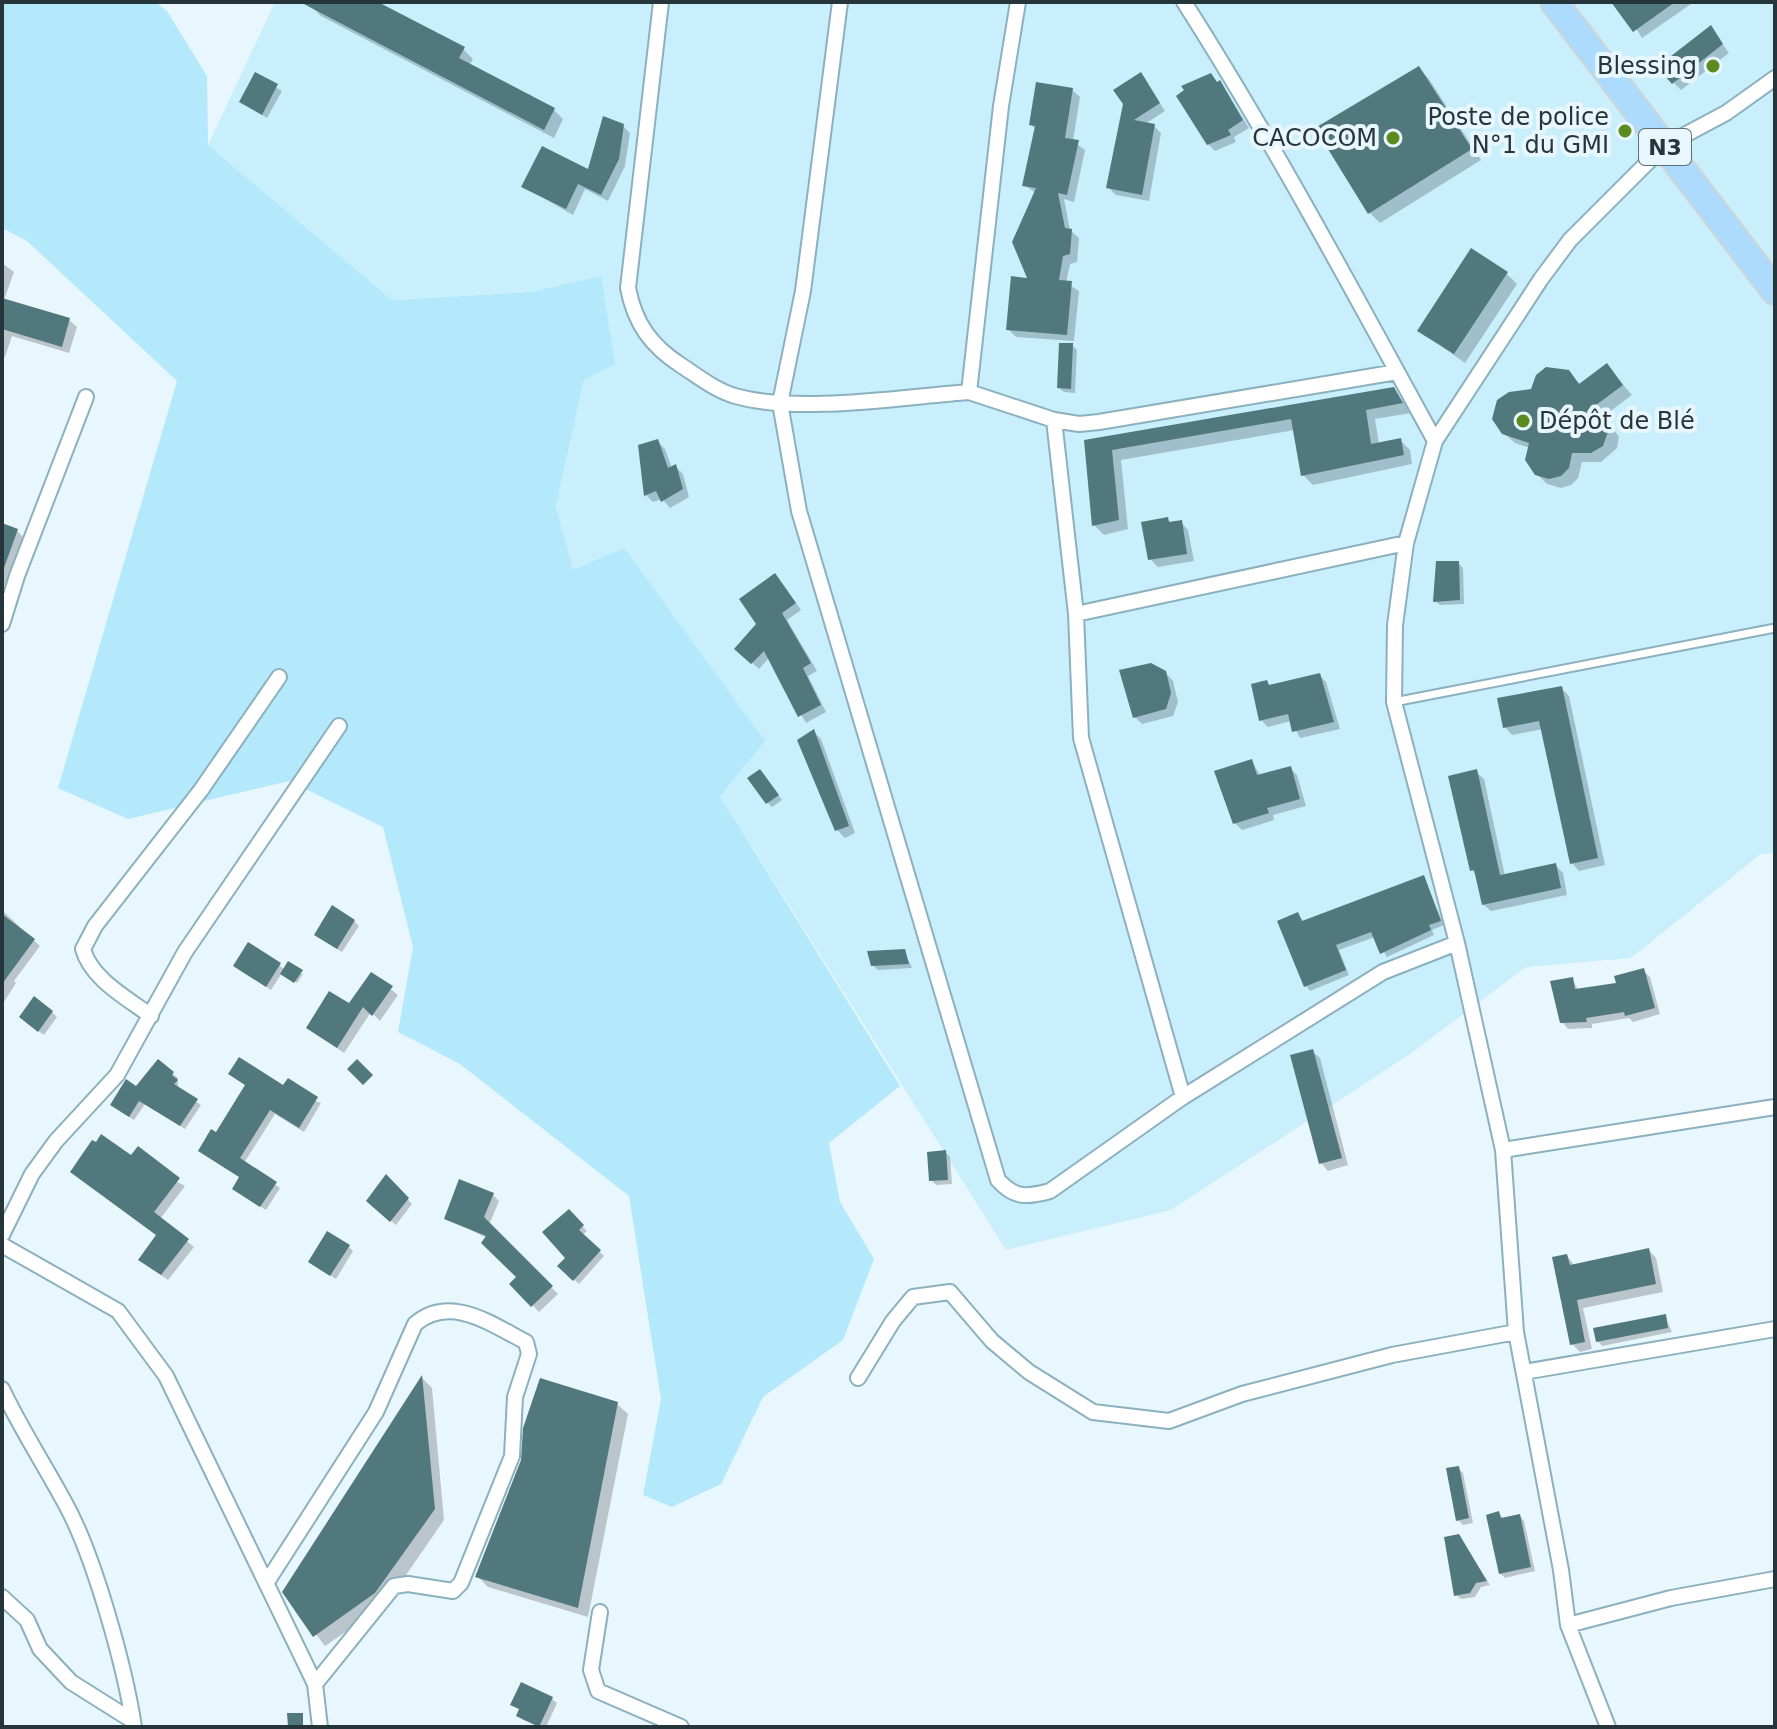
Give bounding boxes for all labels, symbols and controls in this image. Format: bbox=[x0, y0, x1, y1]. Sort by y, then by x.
place label: Blessing bbox=[1597, 52, 1697, 80]
marker: Blessing bbox=[1704, 57, 1722, 75]
place label: Poste de police N°1 du GMI bbox=[1428, 103, 1609, 159]
marker: Poste de police N°1 du GMI bbox=[1616, 122, 1634, 140]
place label: CACOCOM bbox=[1252, 124, 1377, 152]
marker: CACOCOM bbox=[1384, 129, 1402, 147]
road number: N3 bbox=[1639, 129, 1691, 165]
place label: Dépôt de Blé bbox=[1539, 407, 1695, 435]
marker: Dépôt de Blé bbox=[1514, 412, 1532, 430]

